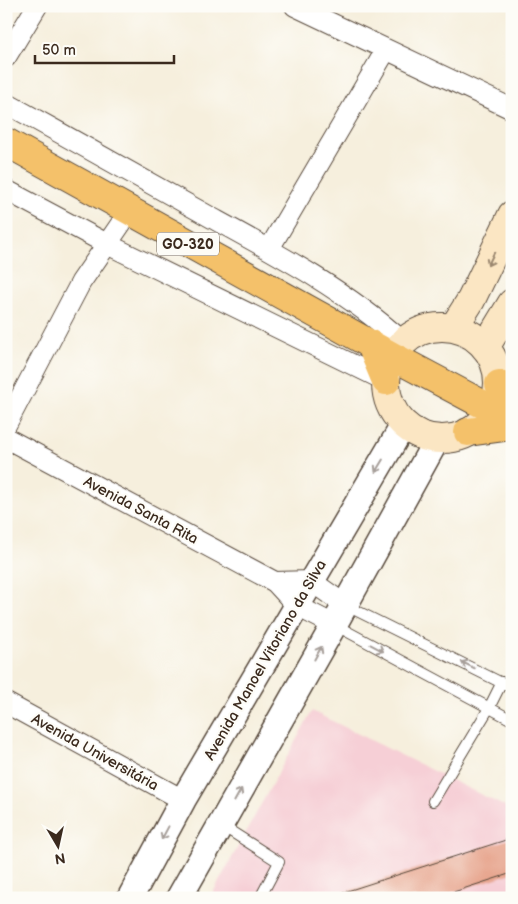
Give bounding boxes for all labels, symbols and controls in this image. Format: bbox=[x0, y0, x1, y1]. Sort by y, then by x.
scale bar bbox=[35, 32, 174, 64]
text: 50 m bbox=[42, 41, 76, 60]
road number: GO-320 bbox=[157, 232, 219, 255]
one-way arrow bbox=[485, 251, 495, 266]
one-way arrow bbox=[374, 459, 384, 473]
street label: Avenida Santa Rita bbox=[80, 472, 201, 549]
street label: Avenida Manoel Vitoriano da Silva bbox=[200, 557, 331, 764]
one-way arrow bbox=[369, 644, 384, 653]
one-way arrow bbox=[313, 646, 323, 661]
one-way arrow bbox=[461, 660, 476, 670]
street label: Avenida Universitária bbox=[28, 710, 162, 795]
one-way arrow bbox=[234, 788, 243, 803]
north arrow bbox=[32, 822, 82, 872]
one-way arrow bbox=[160, 825, 169, 840]
text: N bbox=[53, 849, 66, 868]

